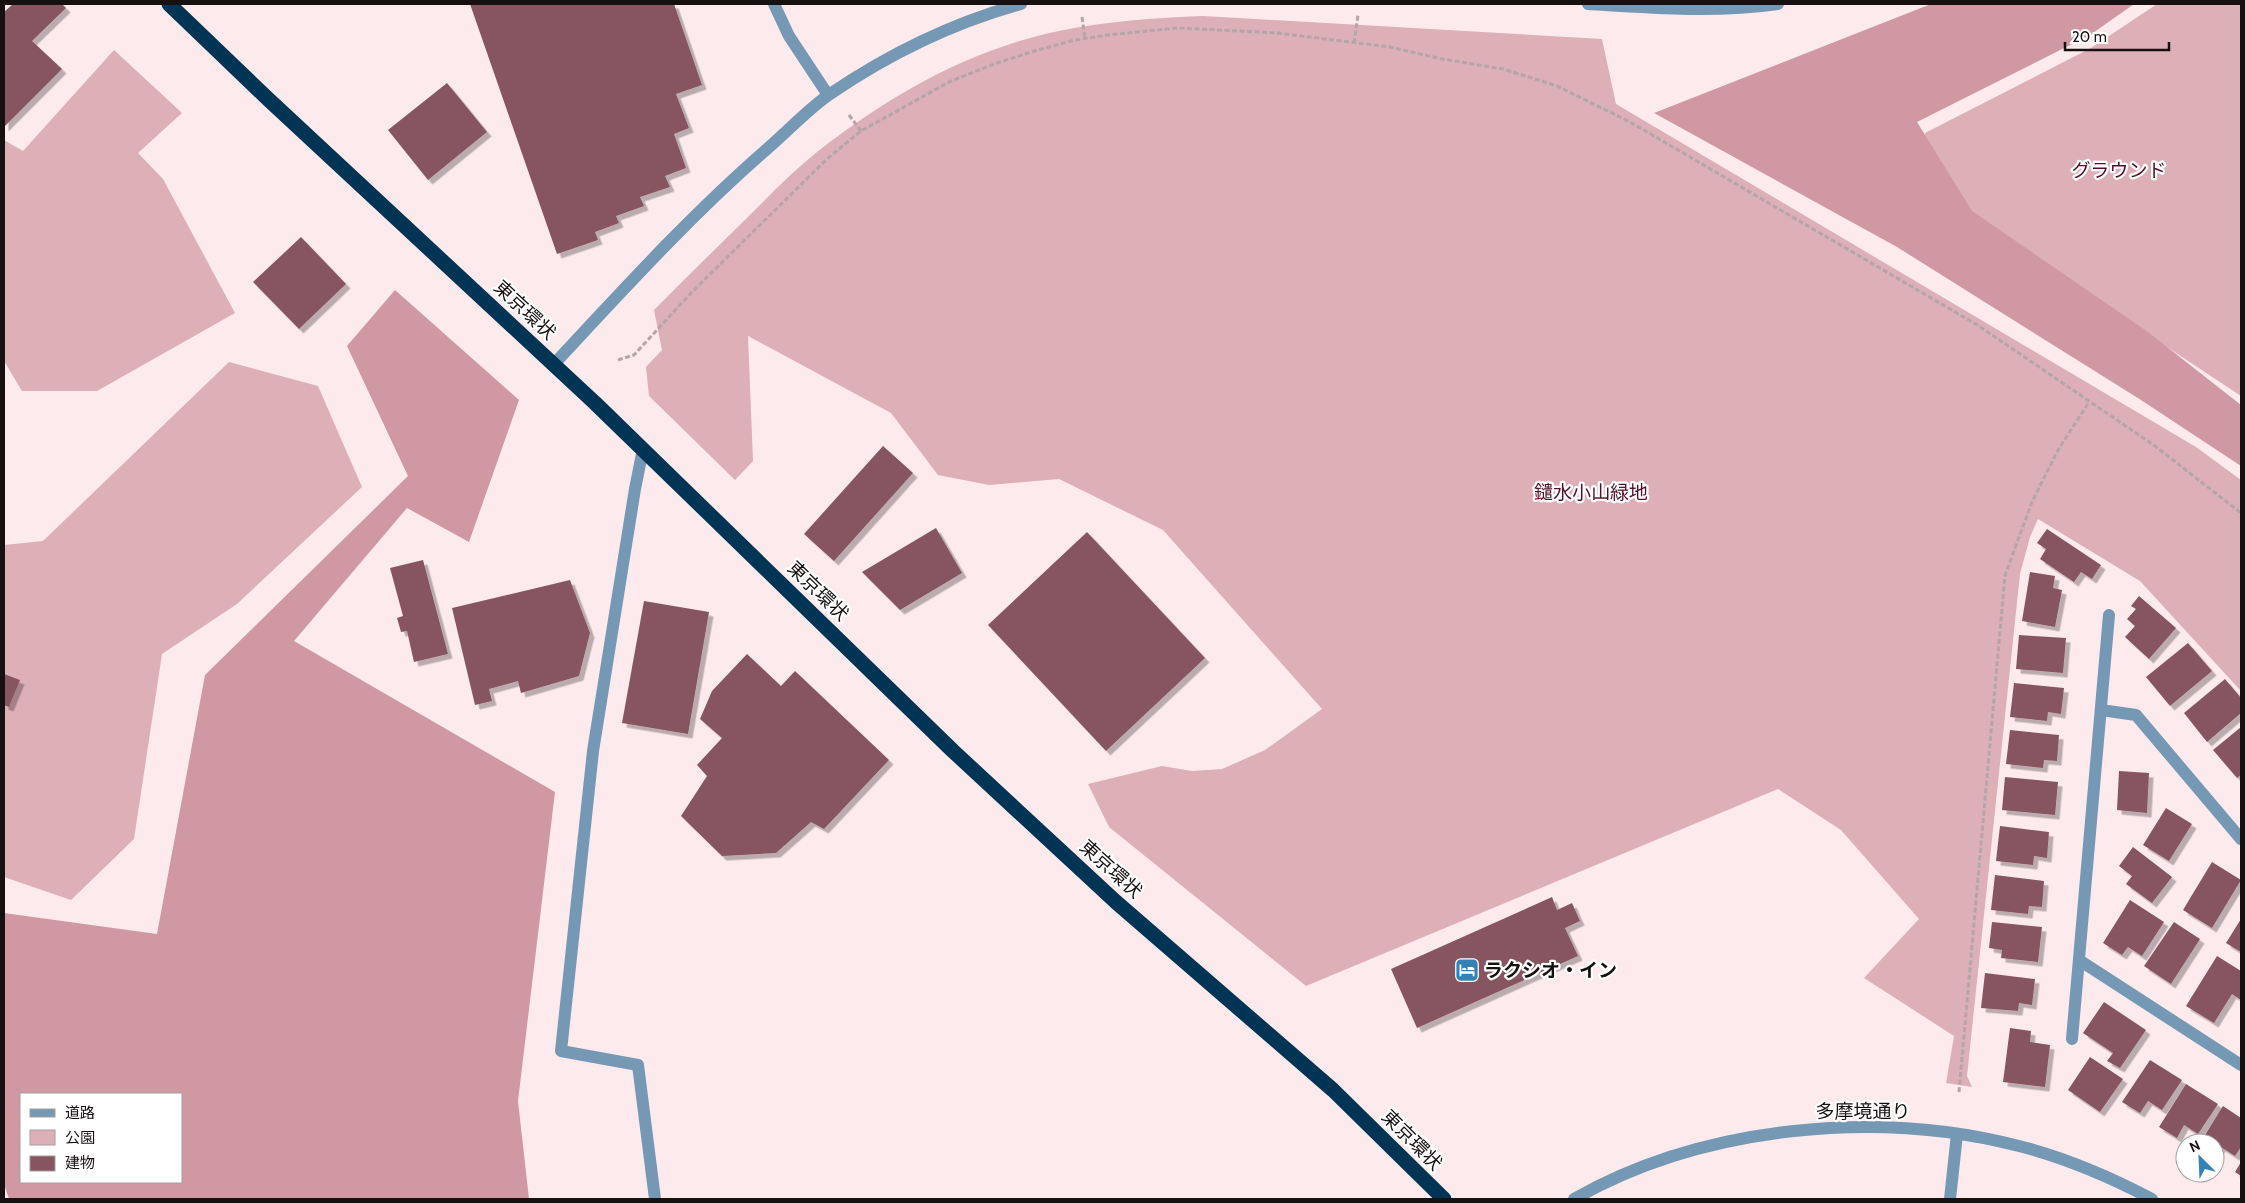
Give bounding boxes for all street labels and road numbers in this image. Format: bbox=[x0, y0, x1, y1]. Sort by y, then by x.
street label: 東京環状 bbox=[489, 276, 561, 344]
street label: 東京環状 bbox=[783, 556, 853, 626]
street label: 東京環状 bbox=[1075, 835, 1147, 903]
street label: 多摩境通り bbox=[1815, 1100, 1911, 1123]
street label: 東京環状 bbox=[1377, 1105, 1447, 1175]

